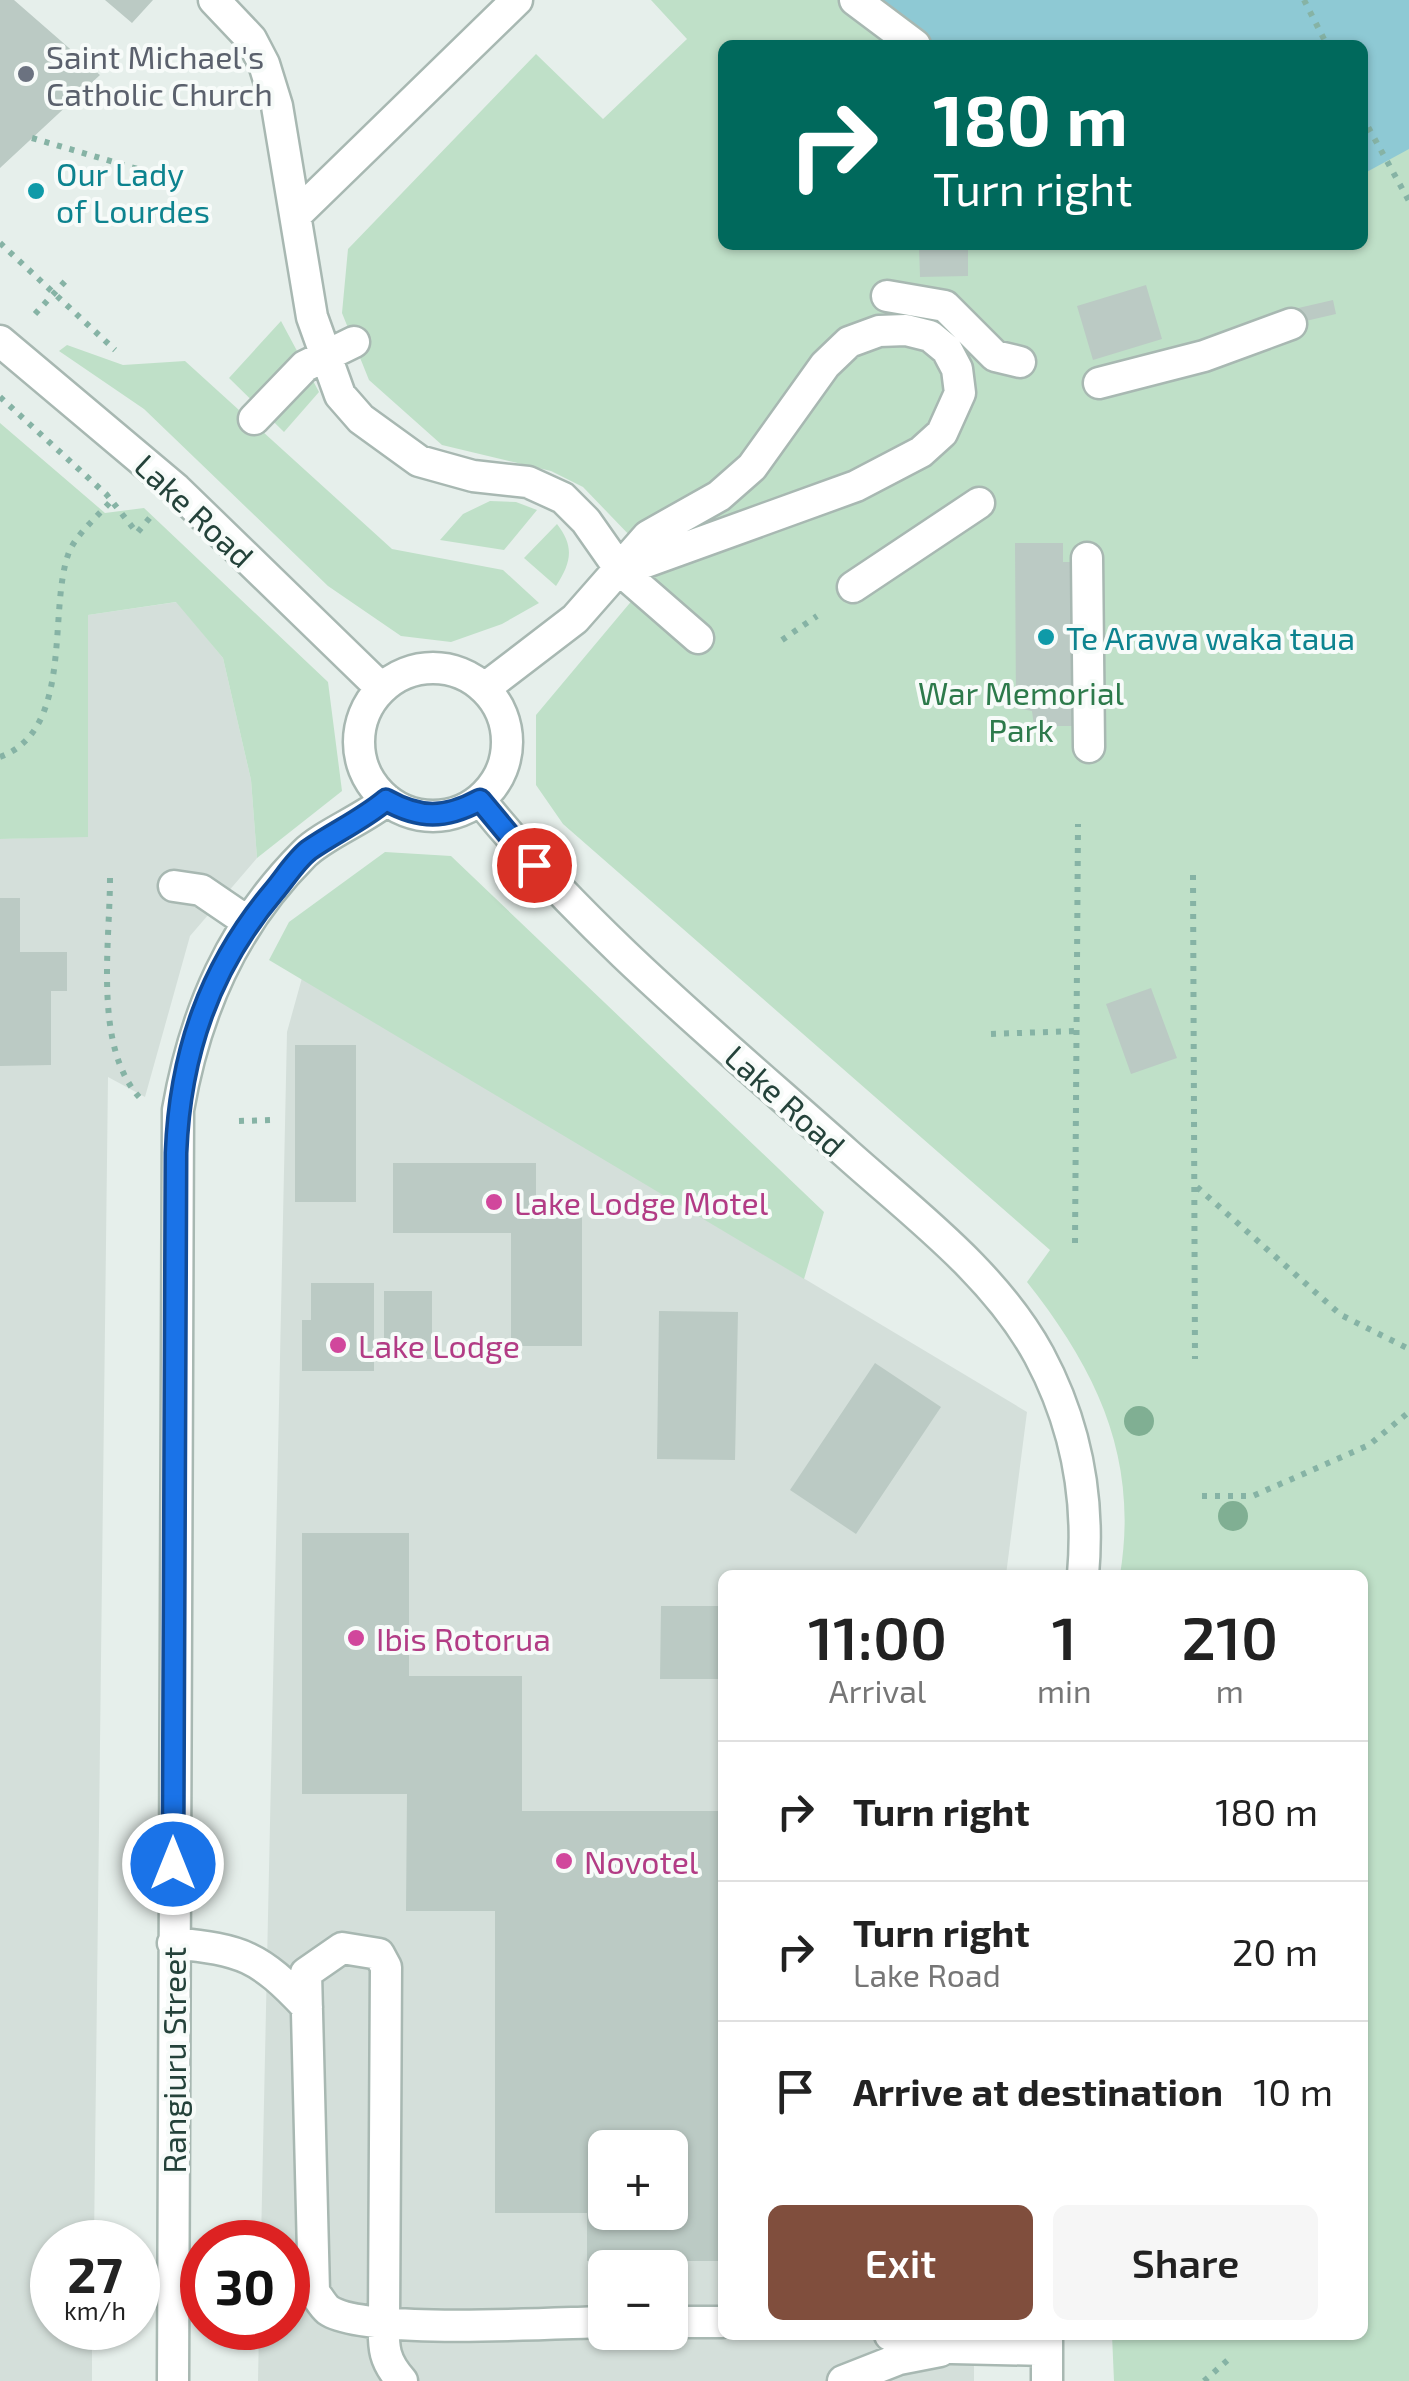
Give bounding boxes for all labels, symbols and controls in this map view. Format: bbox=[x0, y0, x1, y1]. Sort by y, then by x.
place label: Saint Michael's Catholic Church bbox=[46, 37, 273, 112]
marker: Saint Michael's Catholic Church bbox=[15, 63, 37, 85]
text: 180 m bbox=[933, 76, 1128, 160]
icon: right bbox=[768, 80, 898, 210]
place label: Our Lady of Lourdes bbox=[56, 154, 210, 229]
text: Turn right bbox=[933, 161, 1133, 215]
marker: Our Lady of Lourdes bbox=[25, 180, 47, 202]
street label: Lake Road bbox=[128, 446, 262, 574]
place label: Te Arawa waka taua bbox=[1066, 618, 1355, 656]
marker: Te Arawa waka taua bbox=[1035, 626, 1057, 648]
park label: War Memorial Park bbox=[918, 673, 1125, 748]
pin bbox=[492, 823, 577, 908]
icon: arrive bbox=[507, 838, 562, 893]
street label: Lake Road bbox=[718, 1036, 854, 1164]
place label: Lake Lodge Motel bbox=[514, 1183, 769, 1221]
marker: Lake Lodge Motel bbox=[483, 1191, 505, 1213]
place label: Lake Lodge bbox=[358, 1326, 520, 1364]
marker: Lake Lodge bbox=[327, 1334, 349, 1356]
text: 11:00 bbox=[808, 1600, 947, 1672]
text: 1 bbox=[1052, 1600, 1077, 1672]
text: 210 bbox=[1182, 1600, 1278, 1672]
place label: Ibis Rotorua bbox=[376, 1619, 551, 1657]
marker: Ibis Rotorua bbox=[345, 1627, 367, 1649]
text: Arrival bbox=[829, 1671, 926, 1709]
text: min bbox=[1037, 1671, 1092, 1709]
text: m bbox=[1216, 1671, 1244, 1709]
icon: right bbox=[768, 1784, 823, 1839]
text: Turn right bbox=[853, 1788, 1030, 1834]
text: 180 m bbox=[1215, 1788, 1318, 1834]
position arrow bbox=[121, 1812, 225, 1916]
place label: Novotel bbox=[584, 1842, 699, 1880]
marker: Novotel bbox=[553, 1850, 575, 1872]
text: Turn right bbox=[853, 1909, 1030, 1955]
icon: right bbox=[768, 1924, 823, 1979]
text: 20 m bbox=[1232, 1928, 1318, 1974]
street label: Rangiuru Street bbox=[154, 1946, 192, 2174]
text: Lake Road bbox=[853, 1955, 1001, 1993]
icon: arrive bbox=[768, 2064, 823, 2119]
text: Arrive at destination bbox=[853, 2068, 1223, 2114]
text: 10 m bbox=[1253, 2068, 1333, 2114]
map controls bbox=[588, 2130, 688, 2350]
button: + bbox=[588, 2130, 688, 2230]
button: Exit bbox=[768, 2205, 1033, 2320]
button: Share bbox=[1053, 2205, 1318, 2320]
speed limit sign: 30 bbox=[180, 2220, 310, 2350]
text: 27 bbox=[67, 2243, 123, 2303]
button: − bbox=[588, 2250, 688, 2350]
text: km/h bbox=[64, 2295, 126, 2325]

